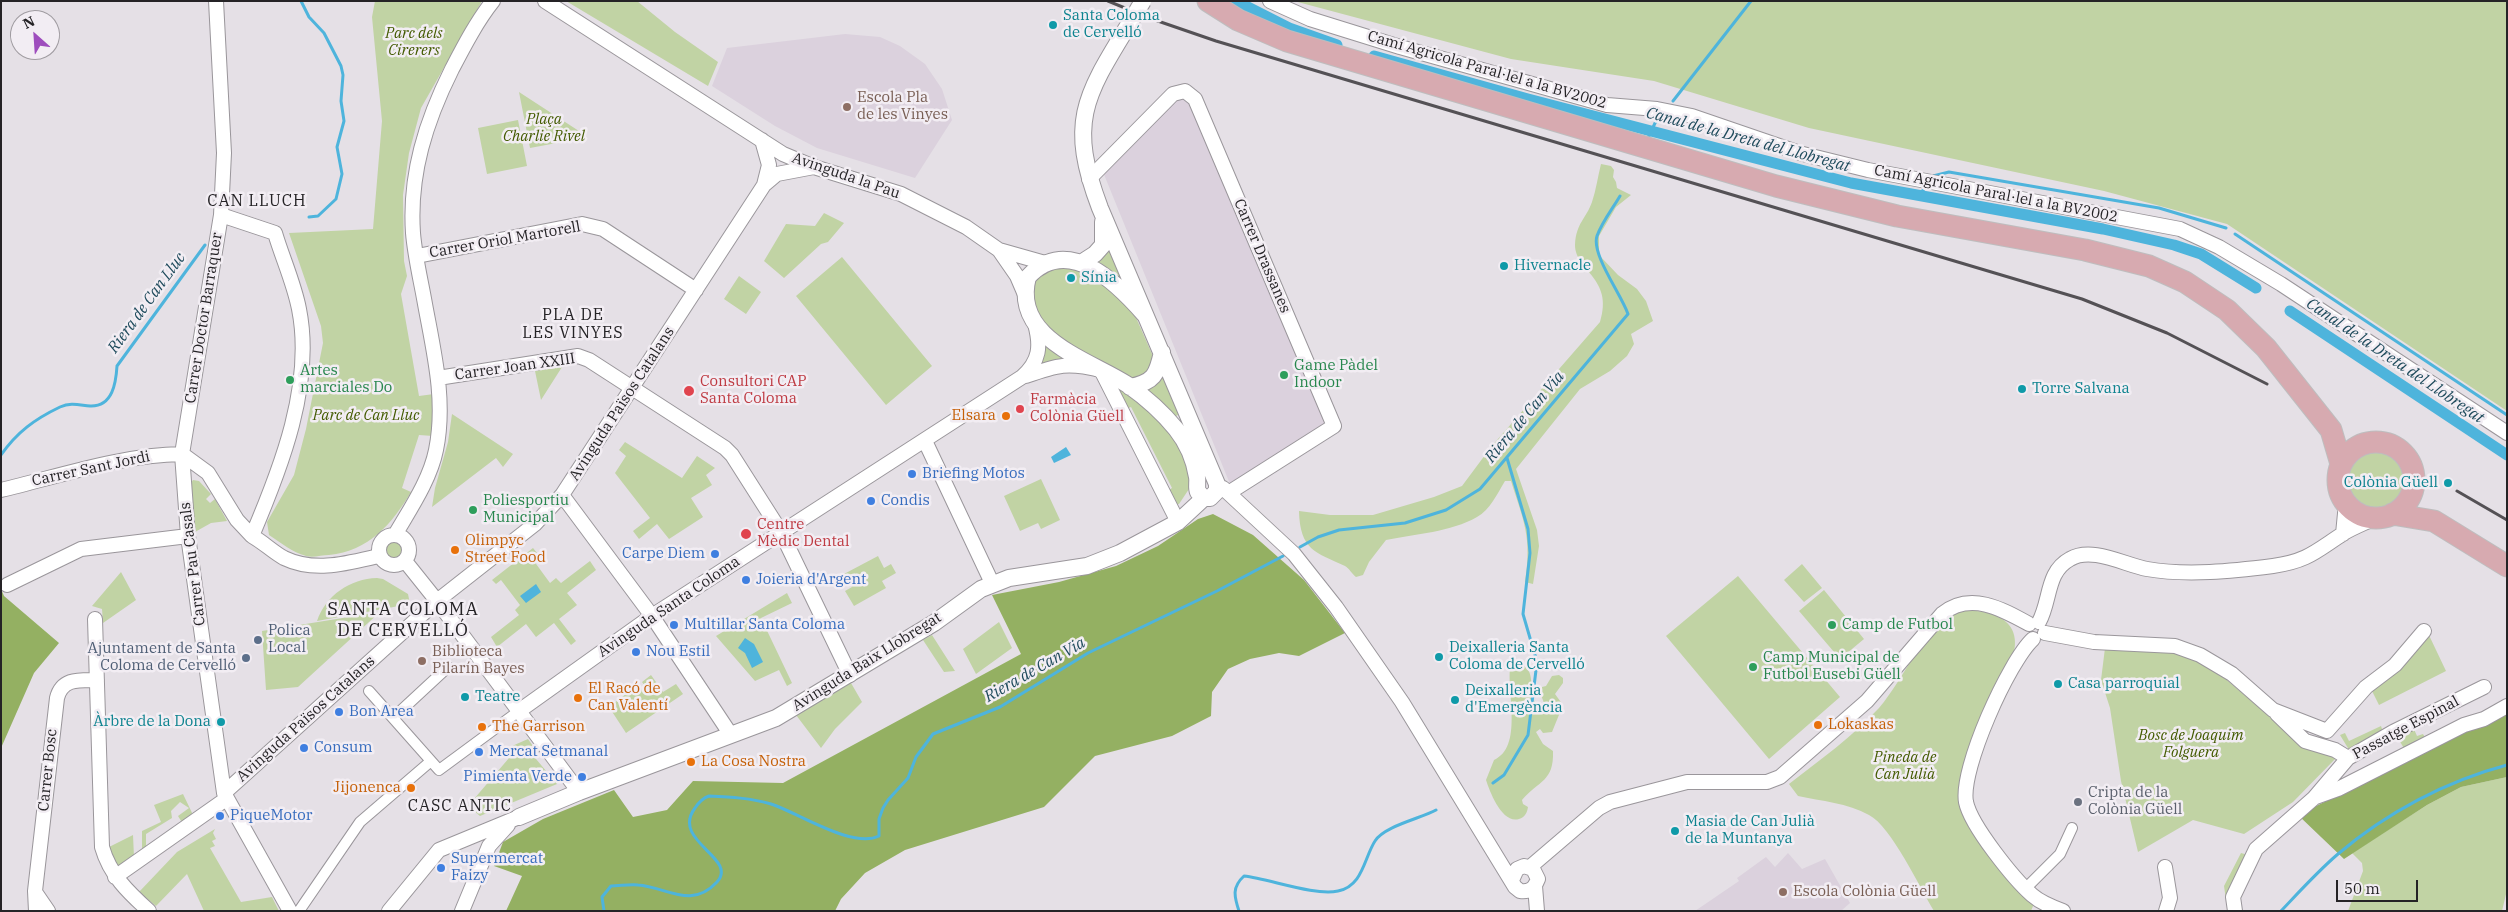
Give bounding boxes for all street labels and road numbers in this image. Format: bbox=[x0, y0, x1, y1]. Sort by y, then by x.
street label: Camí Agricola Paral·lel a la BV2002 bbox=[1365, 27, 1609, 113]
street label: Avinguda la Pau bbox=[790, 149, 902, 203]
street label: Camí Agricola Paral·lel a la BV2002 bbox=[1873, 162, 2119, 226]
street label: Carrer Drassanes bbox=[1230, 196, 1294, 316]
street label: Carrer Oriol Martorell bbox=[428, 218, 582, 262]
street label: Carrer Doctor Barraquer bbox=[182, 231, 226, 405]
street label: Avinguda Països Catalans bbox=[565, 324, 679, 484]
street label: Carrer Joan XXIII bbox=[454, 350, 576, 384]
street label: Carrer Sant Jordi bbox=[30, 448, 152, 490]
street label: Carrer Pau Casals bbox=[176, 501, 210, 627]
street label: Avinguda Santa Coloma bbox=[595, 553, 743, 661]
street label: Avinguda Baix Llobregat bbox=[789, 609, 945, 715]
street label: Avinguda Països Catalans bbox=[233, 652, 379, 786]
street label: Passatge Espinal bbox=[2350, 692, 2462, 764]
street label: Carrer Bosc bbox=[35, 728, 61, 812]

